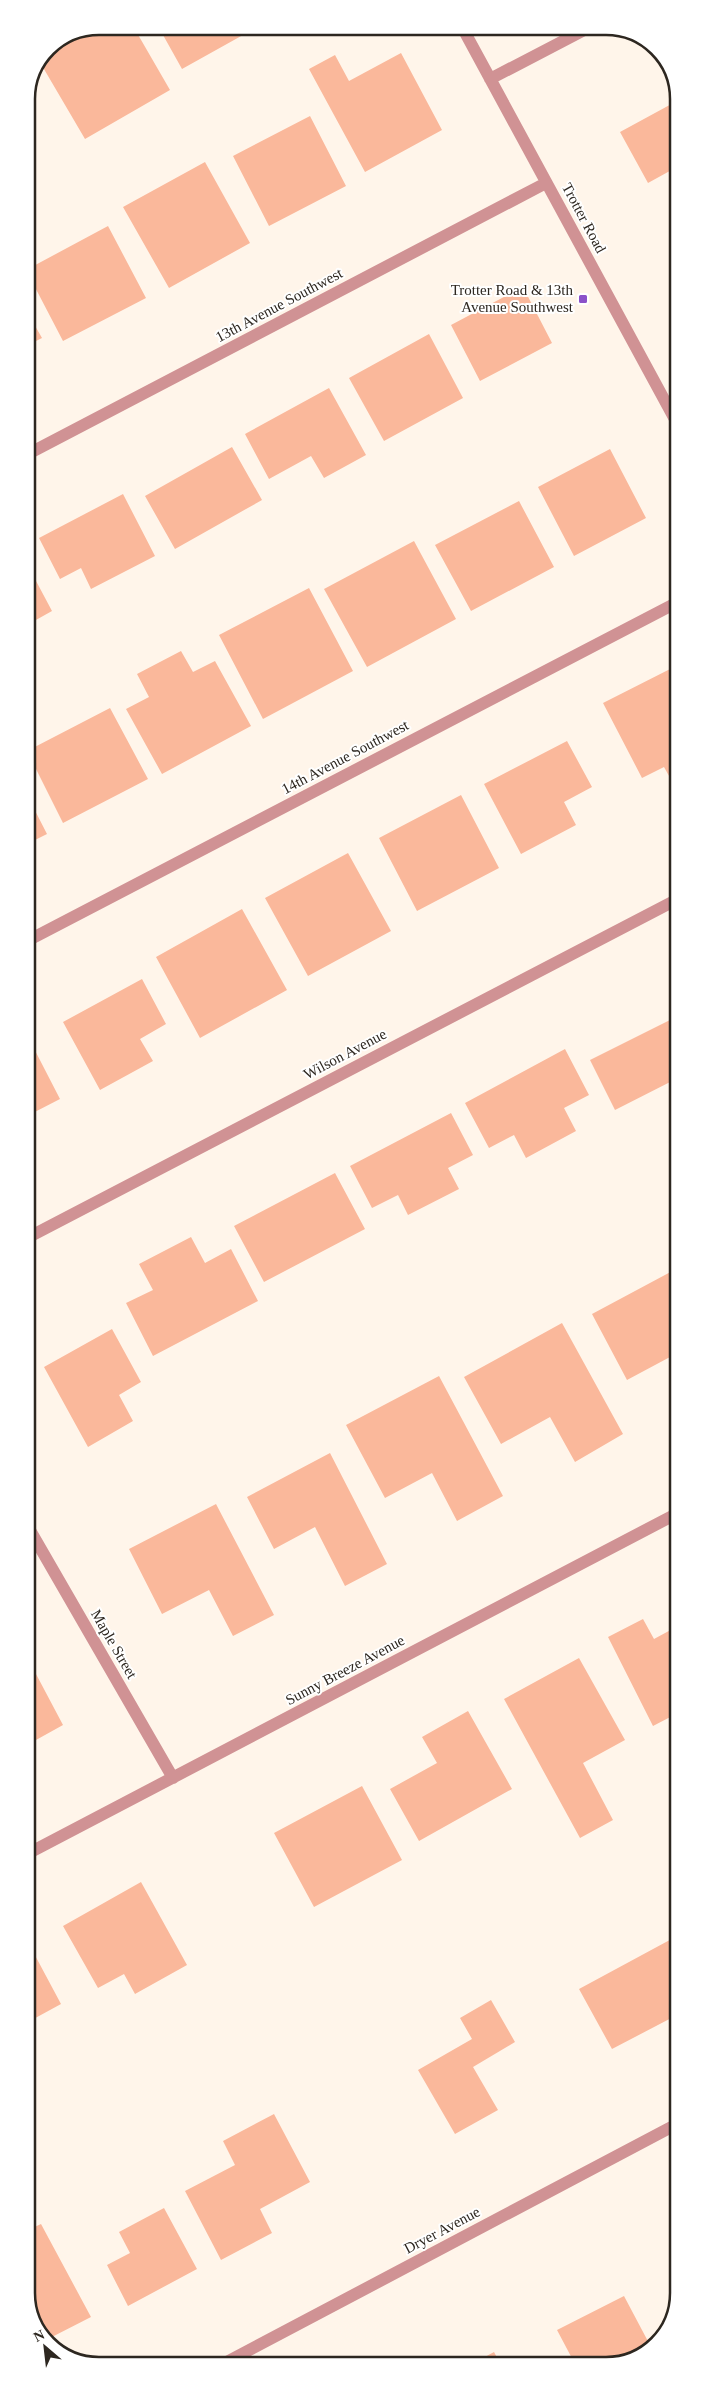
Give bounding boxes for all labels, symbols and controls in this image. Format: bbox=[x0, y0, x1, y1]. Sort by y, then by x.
street label: Trotter Road bbox=[559, 180, 609, 256]
street label: 13th Avenue Southwest bbox=[213, 264, 346, 345]
place label: Trotter Road & 13th Avenue Southwest bbox=[451, 282, 574, 315]
marker: Trotter Road & 13th Avenue Southwest bbox=[577, 293, 589, 305]
street label: 14th Avenue Southwest bbox=[279, 716, 412, 797]
street label: Wilson Avenue bbox=[301, 1025, 389, 1082]
street label: Maple Street bbox=[88, 1607, 141, 1682]
street label: Sunny Breeze Avenue bbox=[283, 1632, 407, 1708]
street label: Dryer Avenue bbox=[401, 2203, 483, 2257]
north arrow bbox=[20, 2322, 70, 2372]
text: N bbox=[31, 2327, 47, 2345]

